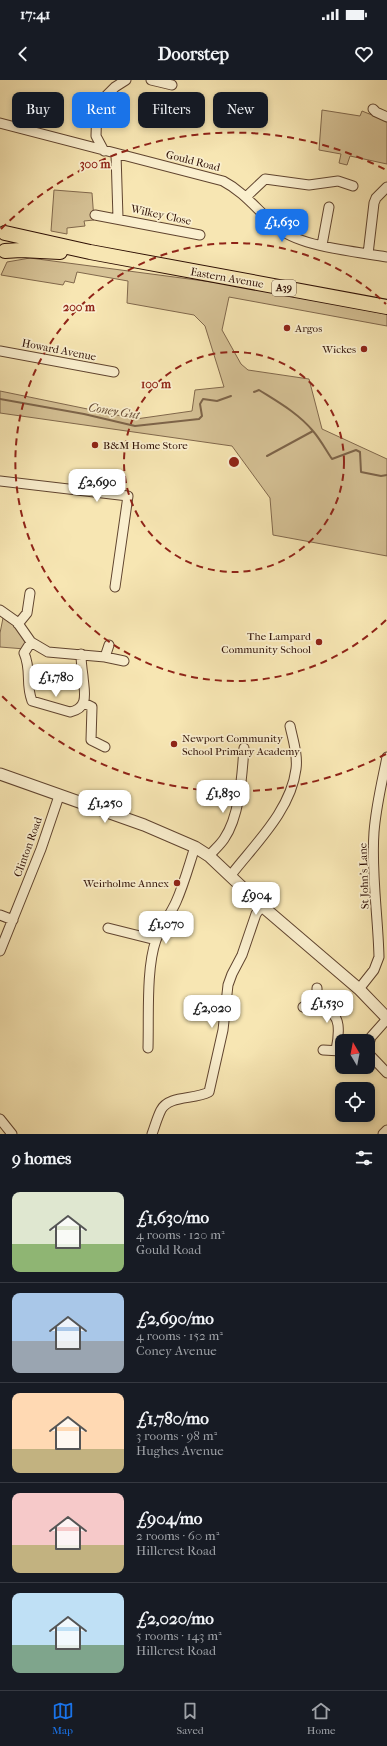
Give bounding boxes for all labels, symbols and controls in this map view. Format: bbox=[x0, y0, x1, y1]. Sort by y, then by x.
text: 17:41 bbox=[20, 5, 50, 23]
icon: back bbox=[12, 43, 34, 65]
icon: heart bbox=[353, 43, 375, 65]
text: Doorstep bbox=[158, 44, 229, 65]
chip: Buy bbox=[12, 92, 64, 128]
chip: Rent bbox=[72, 92, 130, 128]
chip: Filters bbox=[138, 92, 205, 128]
chip: New bbox=[213, 92, 268, 128]
street label: Gould Road bbox=[165, 148, 222, 174]
text: 300 m bbox=[80, 157, 111, 172]
street label: Wilkey Close bbox=[129, 202, 193, 228]
pin: £1,630 bbox=[249, 209, 315, 243]
text: £1,630 bbox=[264, 214, 300, 229]
street label: Eastern Avenue bbox=[189, 265, 265, 291]
road number: A39 bbox=[272, 280, 296, 296]
text: 200 m bbox=[63, 300, 96, 314]
place label: Argos bbox=[294, 322, 322, 335]
marker: Argos bbox=[282, 323, 292, 333]
street label: Howard Avenue bbox=[21, 336, 98, 364]
place label: Wickes bbox=[321, 343, 356, 356]
marker: Wickes bbox=[359, 344, 369, 354]
text: 100 m bbox=[141, 377, 172, 391]
water label: Coney Gut bbox=[87, 400, 142, 422]
place label: B&M Home Store bbox=[103, 439, 188, 452]
marker: B&M Home Store bbox=[90, 440, 100, 450]
centre of rings bbox=[227, 455, 241, 469]
pin: £2,690 bbox=[64, 469, 130, 503]
text: £2,690 bbox=[78, 474, 117, 489]
place label: The Lampard Community School bbox=[221, 630, 312, 656]
marker: The Lampard Community School bbox=[314, 637, 324, 647]
pin: £1,780 bbox=[23, 664, 89, 698]
text: £1,780 bbox=[38, 669, 74, 684]
place label: Newport Community School Primary Academy bbox=[182, 732, 301, 758]
marker: Newport Community School Primary Academy bbox=[169, 739, 179, 749]
pin: £1,830 bbox=[190, 780, 256, 814]
text: £1,830 bbox=[205, 785, 241, 800]
pin: £1,250 bbox=[72, 790, 138, 824]
text: £1,250 bbox=[87, 795, 123, 810]
street label: Clinton Road bbox=[11, 814, 45, 879]
street label: St John's Lane bbox=[356, 842, 372, 909]
place label: Weirholme Annex bbox=[82, 877, 169, 890]
marker: Weirholme Annex bbox=[172, 878, 182, 888]
pin: £904 bbox=[232, 882, 280, 916]
text: £904 bbox=[241, 887, 271, 902]
pin: £1,070 bbox=[133, 911, 199, 945]
text: £1,070 bbox=[148, 916, 184, 931]
pin: £1,530 bbox=[294, 990, 360, 1024]
pin: £2,020 bbox=[179, 995, 245, 1029]
text: £1,530 bbox=[310, 995, 344, 1010]
text: £2,020 bbox=[192, 1000, 232, 1015]
north arrow bbox=[335, 1034, 375, 1074]
map controls bbox=[335, 1034, 375, 1122]
button: locate bbox=[335, 1082, 375, 1122]
icon: filters bbox=[353, 1147, 375, 1169]
text: 9 homes bbox=[12, 1148, 71, 1168]
text: £1,630/mo bbox=[136, 1207, 209, 1227]
icon: home bbox=[44, 1208, 92, 1256]
text: 4 rooms · 120 m² bbox=[136, 1227, 225, 1242]
text: Gould Road bbox=[136, 1242, 201, 1257]
text: £2,690/mo bbox=[136, 1308, 214, 1328]
icon: home bbox=[44, 1309, 92, 1357]
text: 4 rooms · 152 m² bbox=[136, 1328, 223, 1343]
text: Coney Avenue bbox=[136, 1343, 217, 1358]
text: £1,780/mo bbox=[136, 1408, 209, 1428]
icon: home bbox=[44, 1409, 92, 1457]
text: 3 rooms · 98 m² bbox=[136, 1428, 217, 1443]
text: Hughes Avenue bbox=[136, 1443, 224, 1458]
text: £904/mo bbox=[136, 1508, 202, 1528]
icon: home bbox=[44, 1509, 92, 1557]
text: 2 rooms · 60 m² bbox=[136, 1528, 219, 1543]
text: Hillcrest Road bbox=[136, 1543, 216, 1558]
text: £2,020/mo bbox=[136, 1608, 214, 1628]
icon: home bbox=[44, 1609, 92, 1657]
text: 5 rooms · 143 m² bbox=[136, 1628, 222, 1643]
text: Hillcrest Road bbox=[136, 1643, 216, 1658]
tab: Map bbox=[52, 1700, 74, 1737]
tab: Saved bbox=[177, 1700, 204, 1737]
tab: Home bbox=[307, 1700, 335, 1737]

